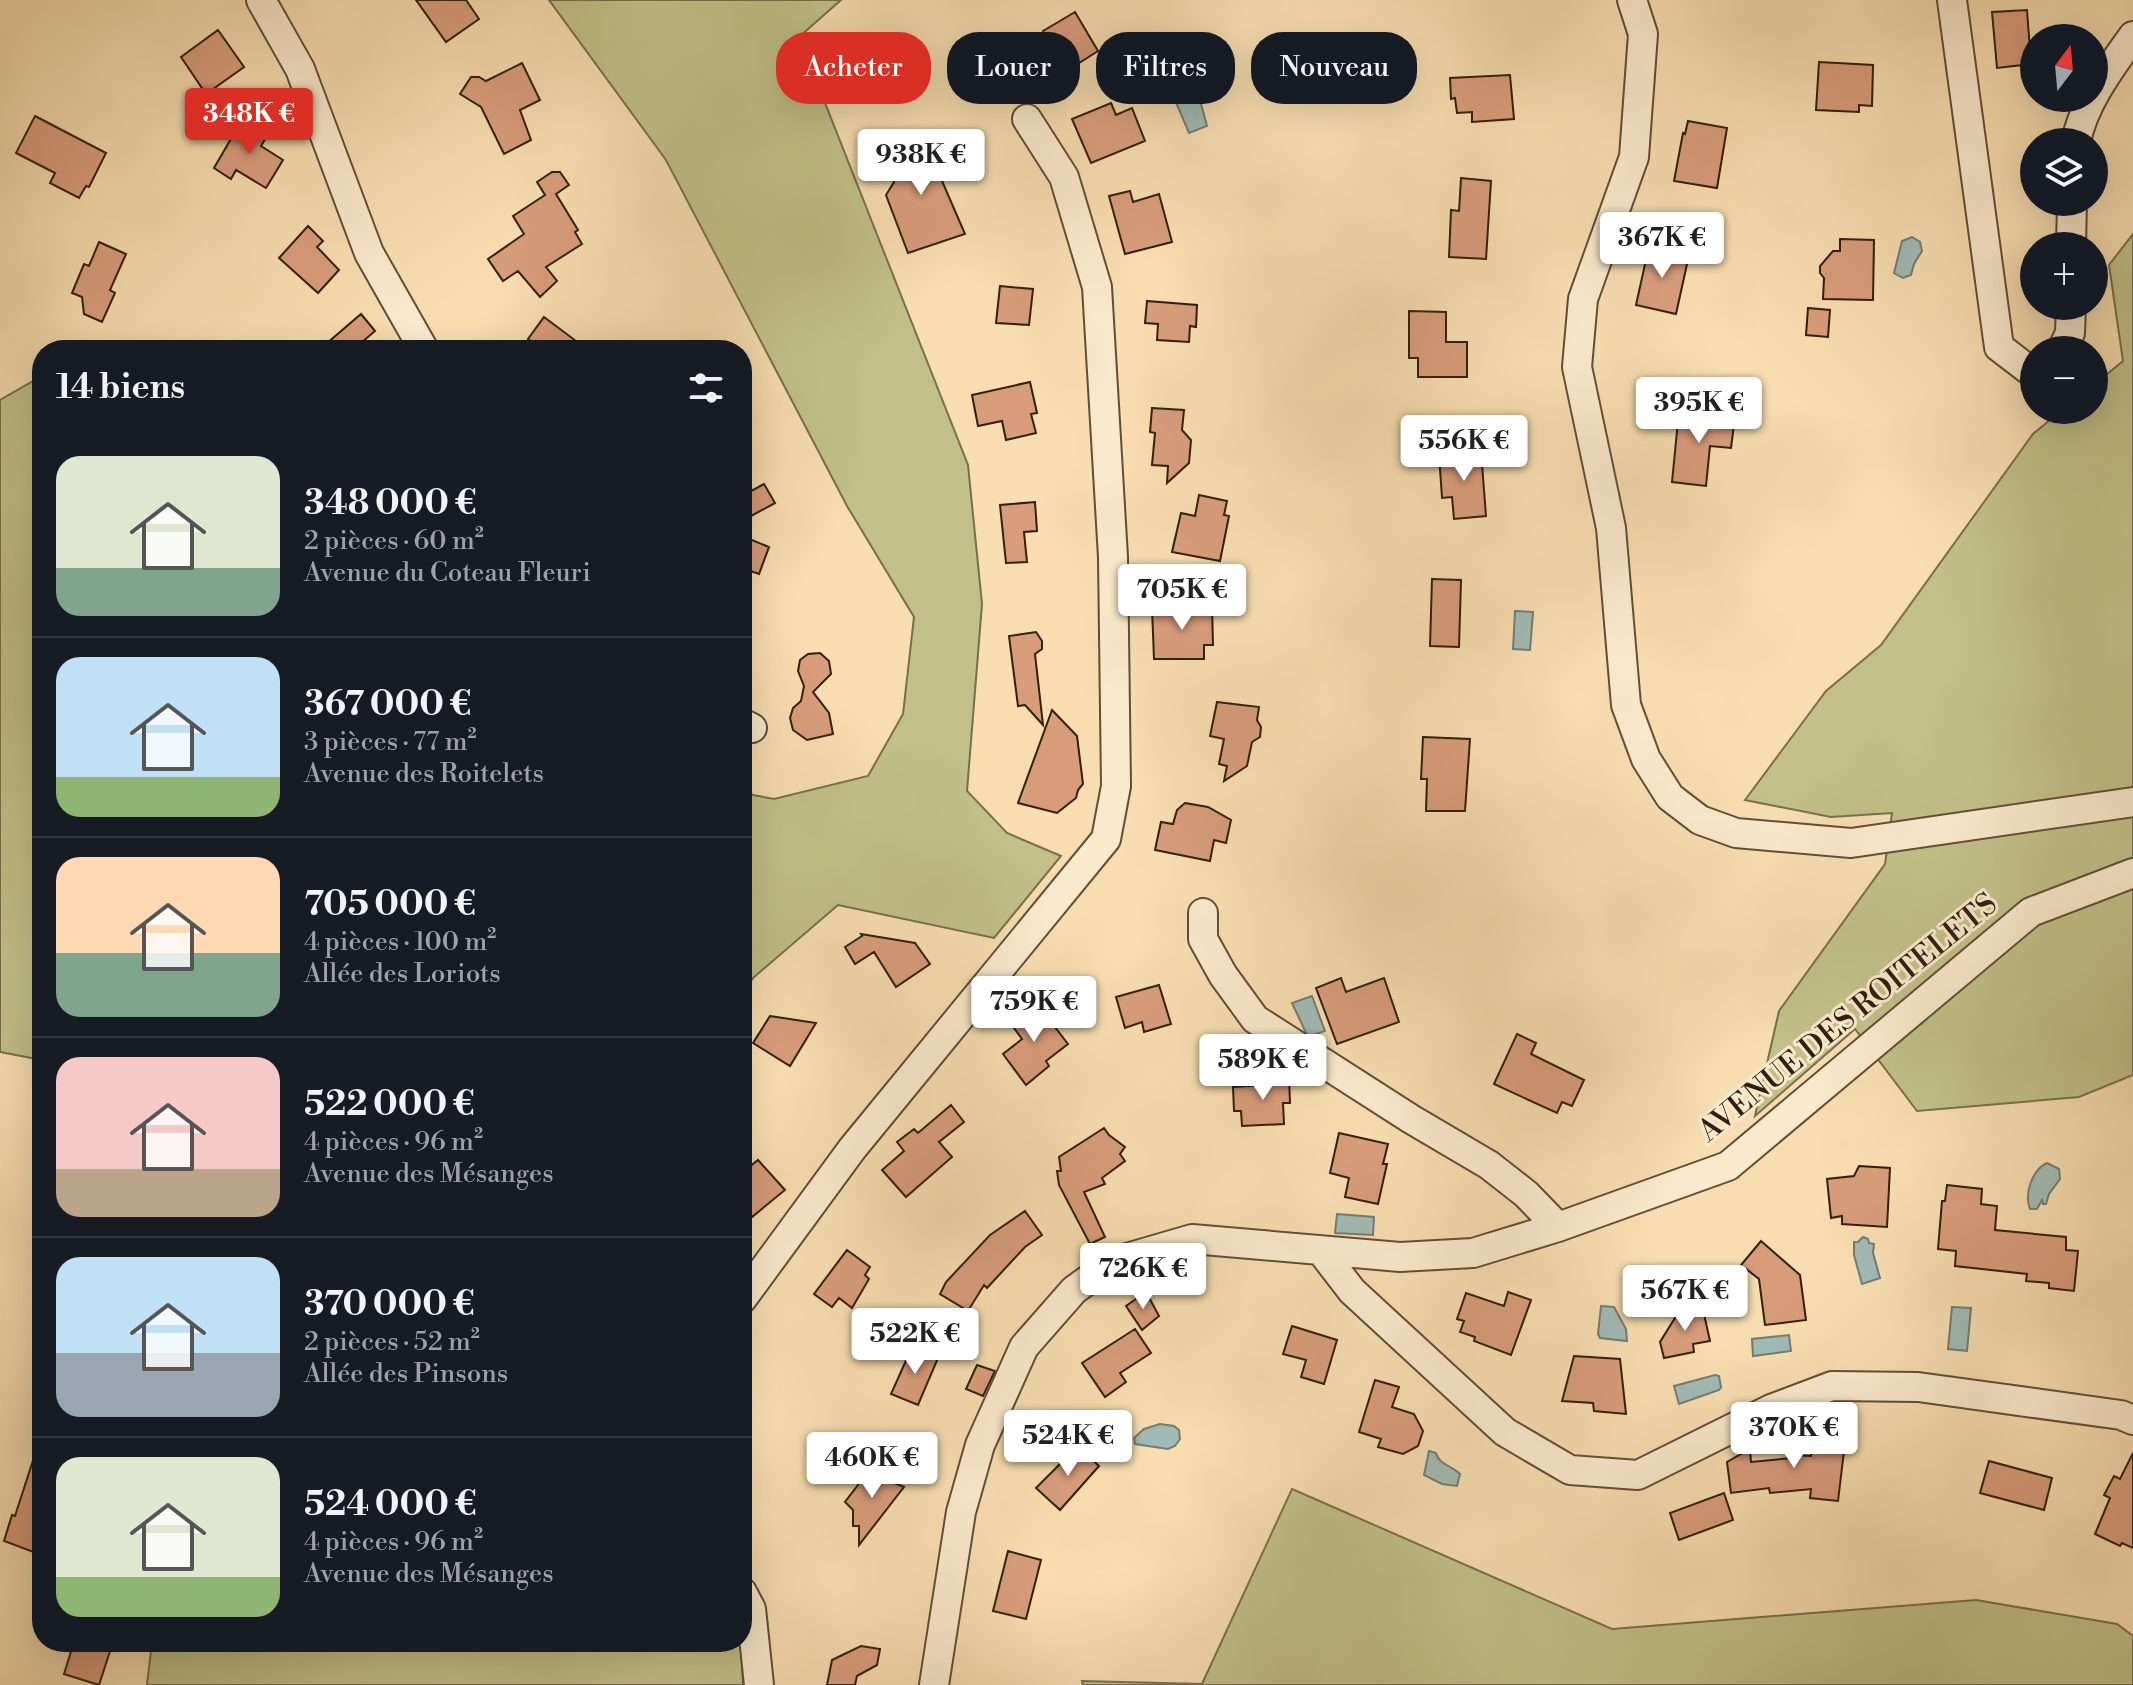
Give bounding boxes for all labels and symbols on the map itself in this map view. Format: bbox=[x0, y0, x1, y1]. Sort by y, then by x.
north arrow bbox=[2020, 24, 2108, 112]
pin: 348K € bbox=[184, 88, 314, 156]
pin: 938K € bbox=[856, 129, 986, 197]
pin: 367K € bbox=[1597, 212, 1727, 280]
pin: 395K € bbox=[1634, 377, 1764, 445]
pin: 556K € bbox=[1399, 415, 1529, 483]
pin: 705K € bbox=[1117, 564, 1247, 632]
street label: AVENUE DES ROITELETS bbox=[1690, 885, 2005, 1151]
pin: 759K € bbox=[969, 976, 1099, 1044]
pin: 589K € bbox=[1198, 1034, 1328, 1102]
pin: 726K € bbox=[1078, 1243, 1208, 1311]
pin: 567K € bbox=[1620, 1265, 1750, 1333]
pin: 522K € bbox=[850, 1308, 980, 1376]
pin: 370K € bbox=[1729, 1402, 1859, 1470]
pin: 524K € bbox=[1003, 1410, 1133, 1478]
pin: 460K € bbox=[807, 1432, 937, 1500]

